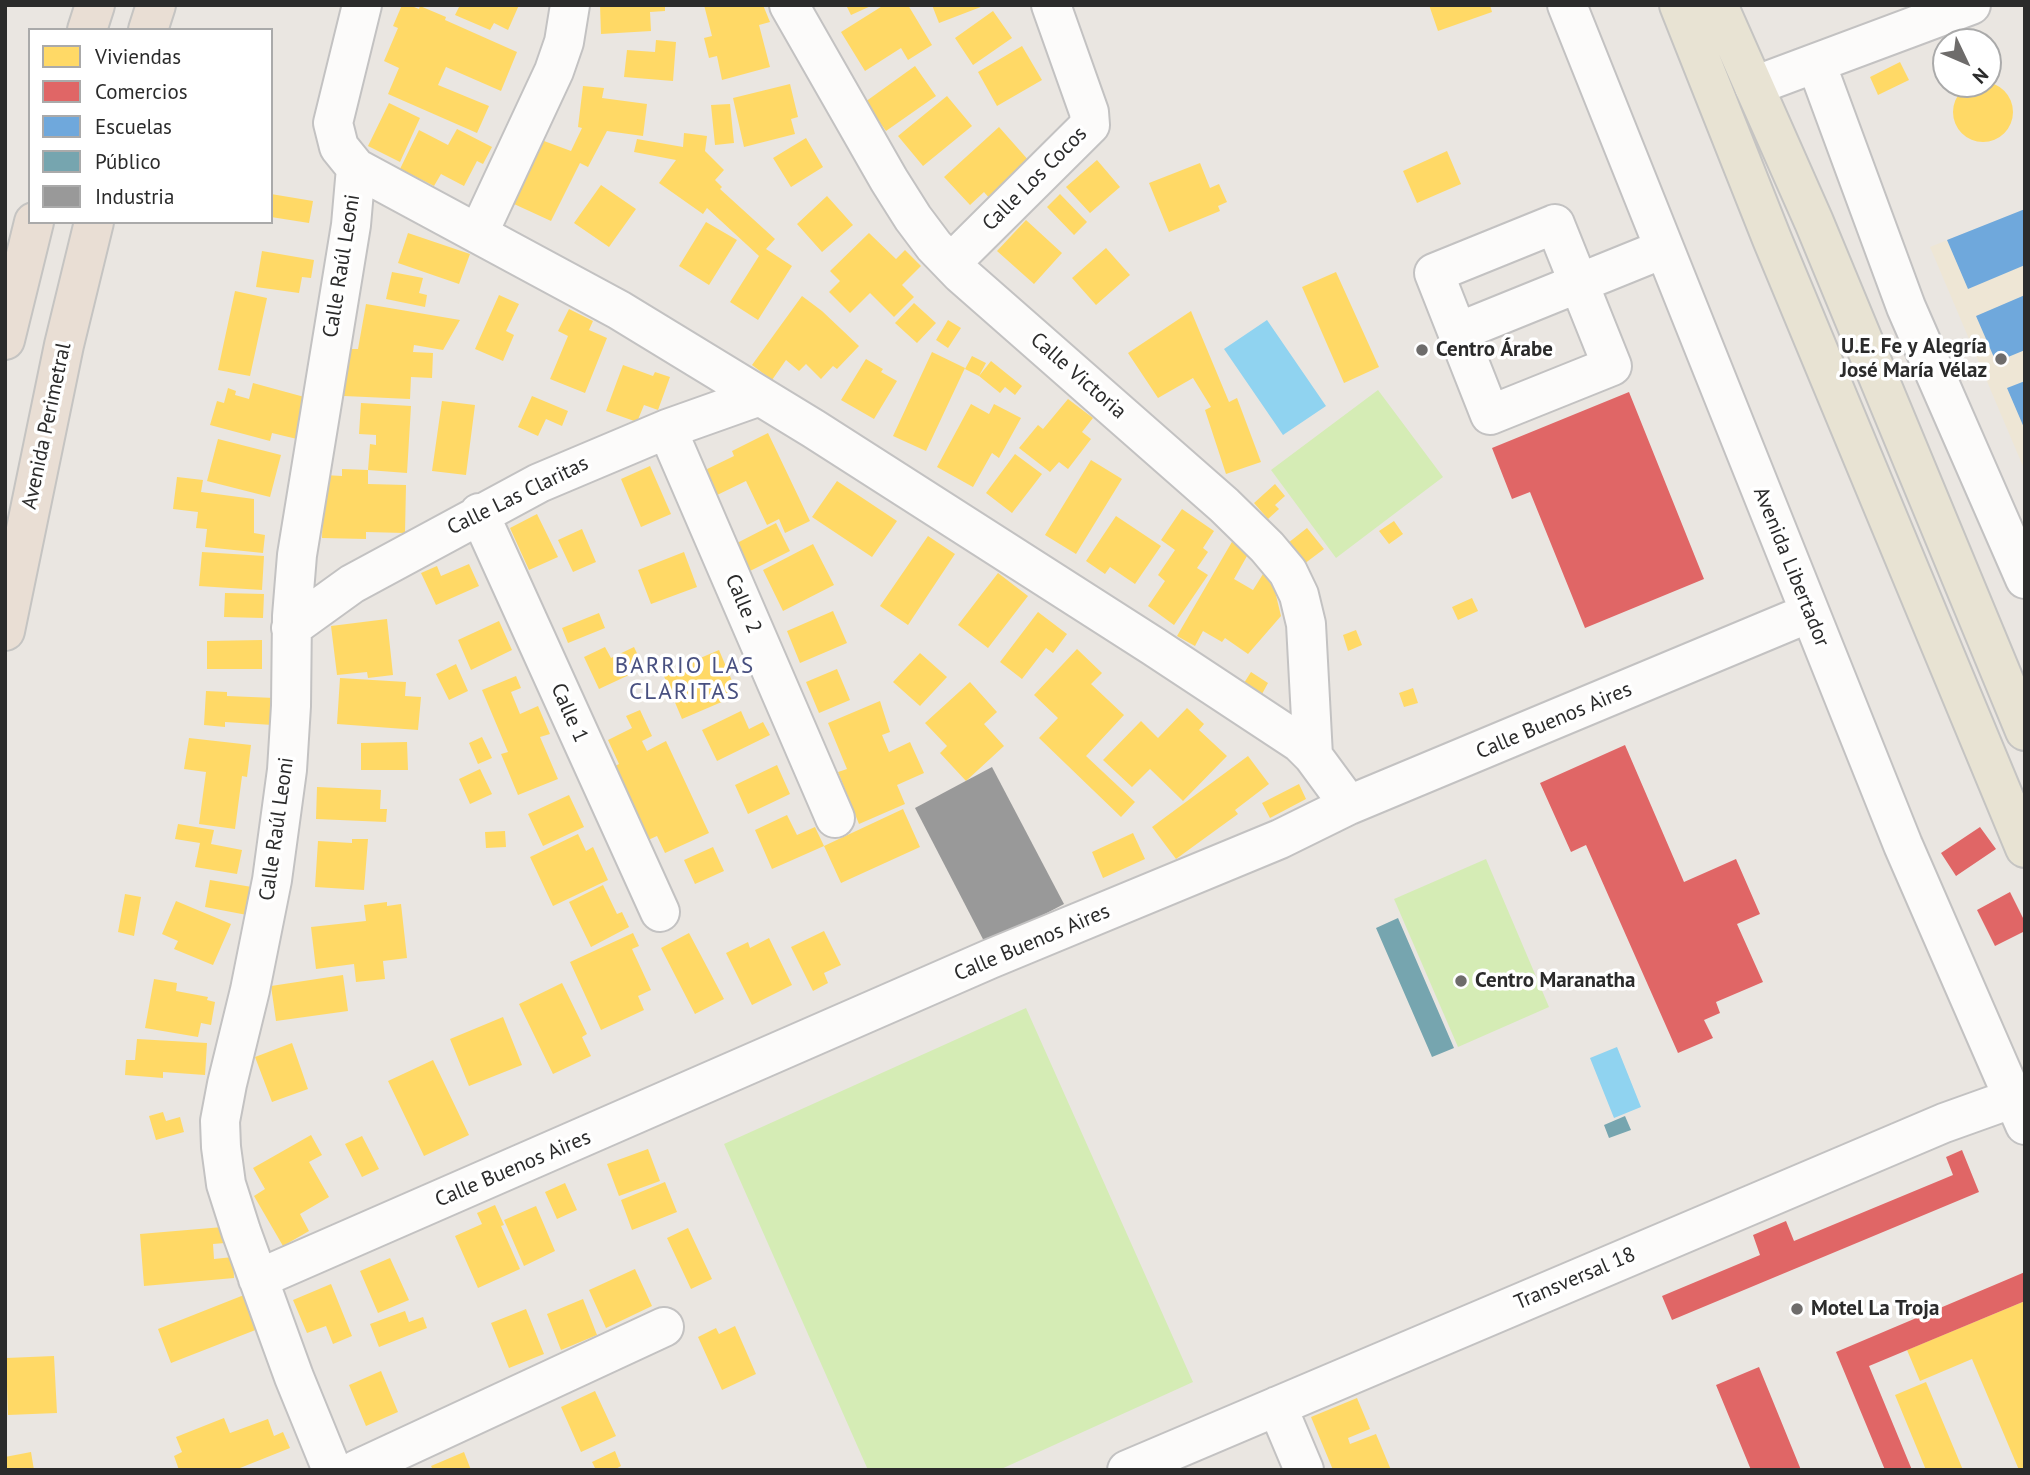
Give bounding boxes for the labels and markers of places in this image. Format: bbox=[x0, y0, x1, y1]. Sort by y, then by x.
place label: U.E. Fe y Alegría José María Vélaz bbox=[1840, 334, 1987, 384]
place label: Centro Árabe bbox=[1436, 337, 1553, 363]
marker: Centro Árabe bbox=[1414, 342, 1430, 358]
marker: U.E. Fe y Alegría José María Vélaz bbox=[1993, 351, 2009, 367]
place label: Centro Maranatha bbox=[1475, 968, 1635, 994]
marker: Centro Maranatha bbox=[1453, 973, 1469, 989]
place label: Motel La Troja bbox=[1811, 1296, 1939, 1322]
marker: Motel La Troja bbox=[1789, 1301, 1805, 1317]

